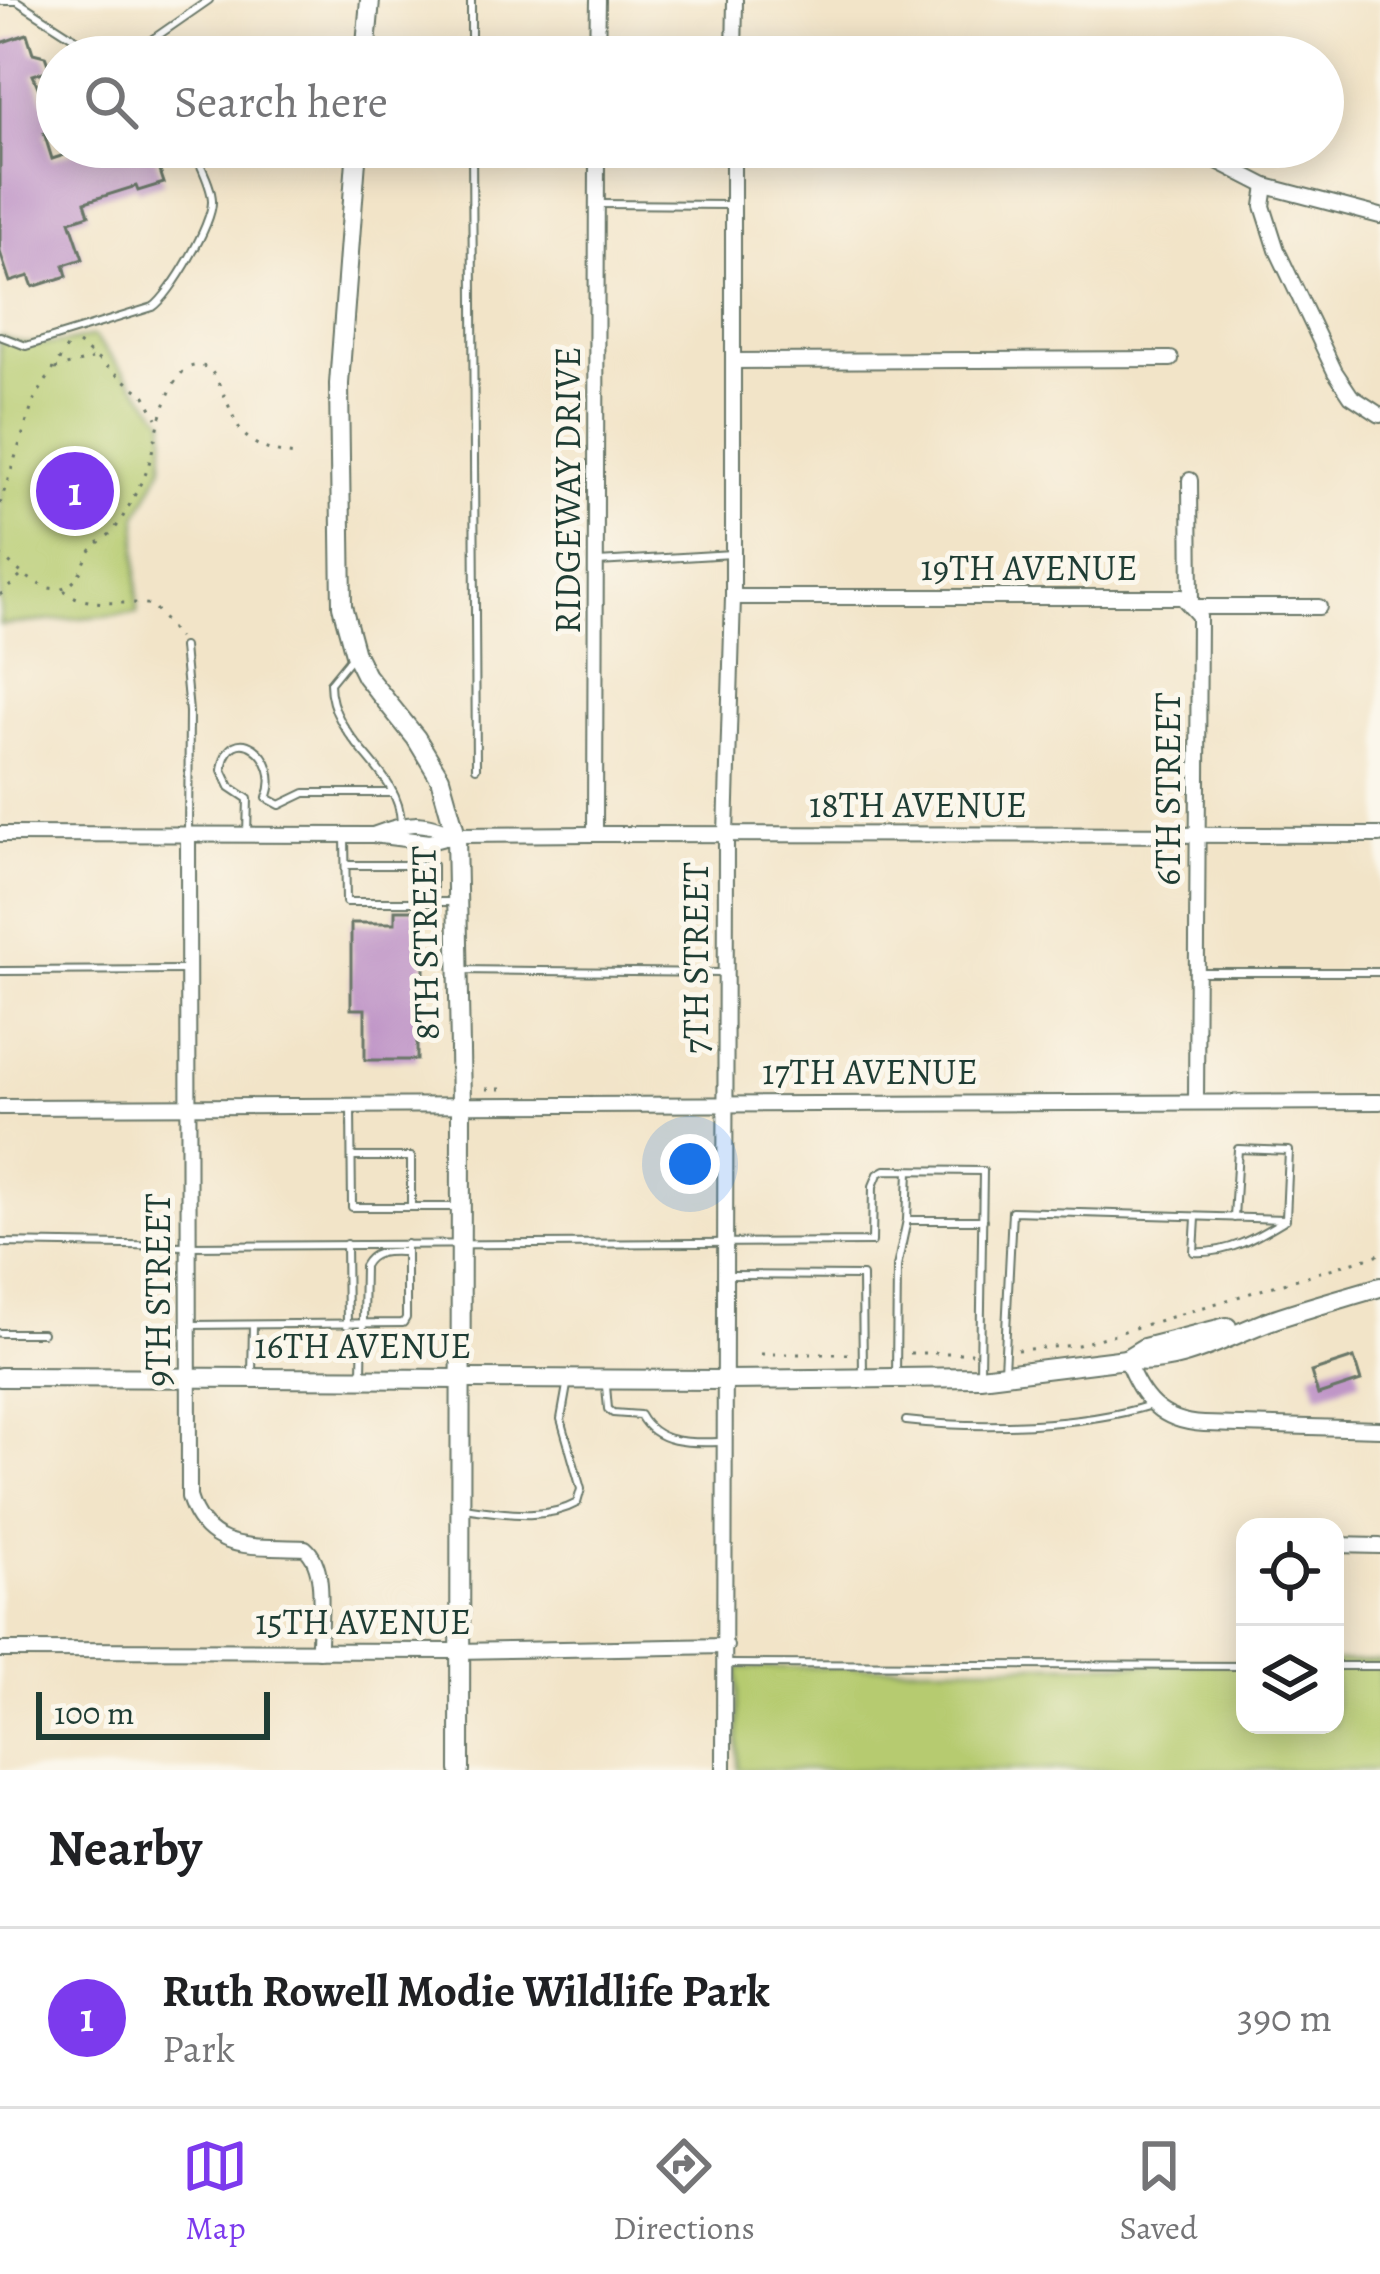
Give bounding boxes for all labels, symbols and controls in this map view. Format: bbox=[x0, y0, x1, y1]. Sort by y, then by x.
search box bbox=[36, 36, 1344, 168]
icon: search bbox=[78, 69, 144, 135]
text: Search here bbox=[174, 71, 388, 133]
street label: RIDGEWAY DRIVE bbox=[543, 346, 592, 634]
pin: 1 bbox=[36, 446, 114, 536]
street label: 19TH AVENUE bbox=[920, 543, 1138, 592]
street label: 6TH STREET bbox=[1143, 692, 1192, 886]
street label: 18TH AVENUE bbox=[809, 780, 1027, 829]
street label: 8TH STREET bbox=[398, 845, 451, 1041]
street label: 7TH STREET bbox=[671, 862, 720, 1054]
street label: 17TH AVENUE bbox=[762, 1047, 978, 1096]
your location bbox=[660, 1134, 720, 1194]
street label: 9TH STREET bbox=[133, 1193, 182, 1387]
street label: 16TH AVENUE bbox=[254, 1321, 472, 1370]
map controls bbox=[1236, 1518, 1344, 1734]
button: locate bbox=[1236, 1518, 1344, 1626]
street label: 15TH AVENUE bbox=[255, 1597, 471, 1646]
button: layers bbox=[1236, 1626, 1344, 1734]
scale bar bbox=[36, 1686, 270, 1739]
text: 100 m bbox=[54, 1690, 134, 1735]
text: Nearby bbox=[48, 1813, 202, 1883]
text: Ruth Rowell Modie Wildlife Park bbox=[162, 1960, 770, 2022]
text: 1 bbox=[80, 1991, 94, 2044]
text: 390 m bbox=[1237, 1991, 1332, 2044]
text: Park bbox=[162, 2022, 235, 2075]
tab: Map bbox=[182, 2133, 248, 2250]
tab: Directions bbox=[613, 2133, 755, 2250]
tab: Saved bbox=[1119, 2133, 1198, 2250]

